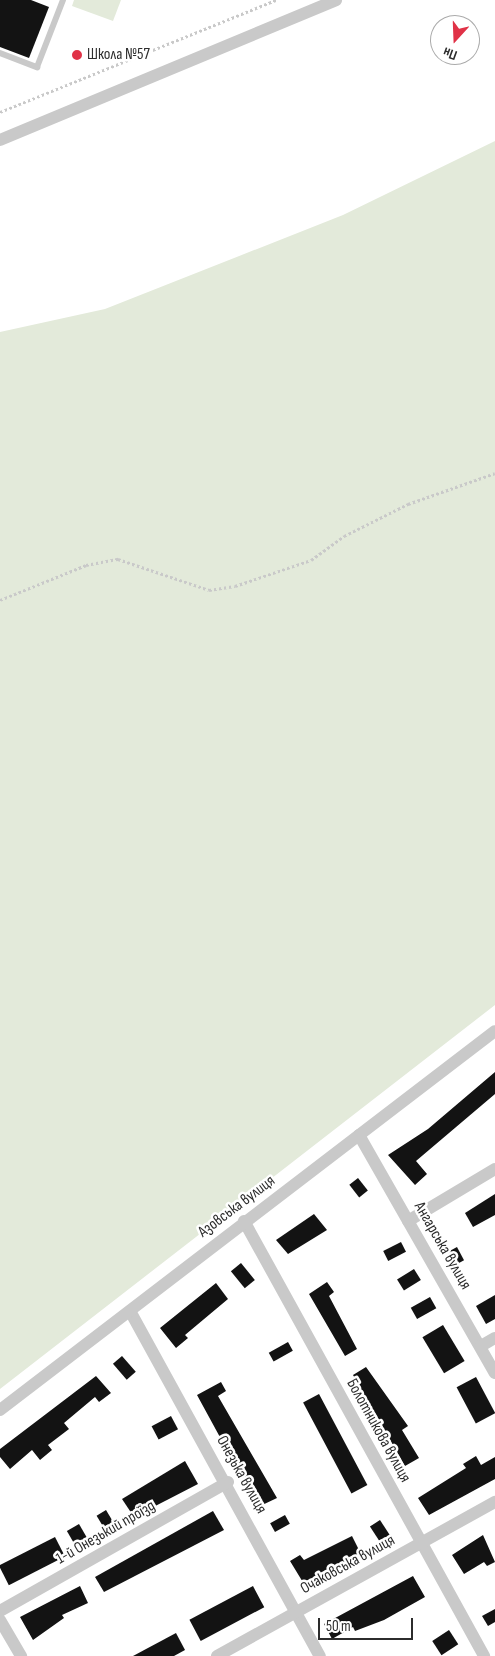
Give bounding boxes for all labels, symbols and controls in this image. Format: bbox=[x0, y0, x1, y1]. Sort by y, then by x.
north arrow bbox=[430, 15, 480, 65]
text: Пн bbox=[441, 43, 459, 64]
place label: Школа №57 bbox=[87, 45, 150, 65]
marker: Школа №57 bbox=[71, 49, 83, 61]
street label: Азовська вулиця bbox=[195, 1172, 279, 1242]
street label: Ангарська вулиця bbox=[409, 1199, 475, 1293]
street label: Болотникова вулиця bbox=[342, 1376, 414, 1486]
street label: Онезька вулиця bbox=[212, 1433, 270, 1517]
street label: 1-й Онезький проїзд bbox=[53, 1497, 159, 1569]
street label: Очаковська вулиця bbox=[297, 1531, 399, 1599]
scale bar bbox=[320, 1608, 415, 1640]
text: 50 m bbox=[326, 1617, 351, 1636]

